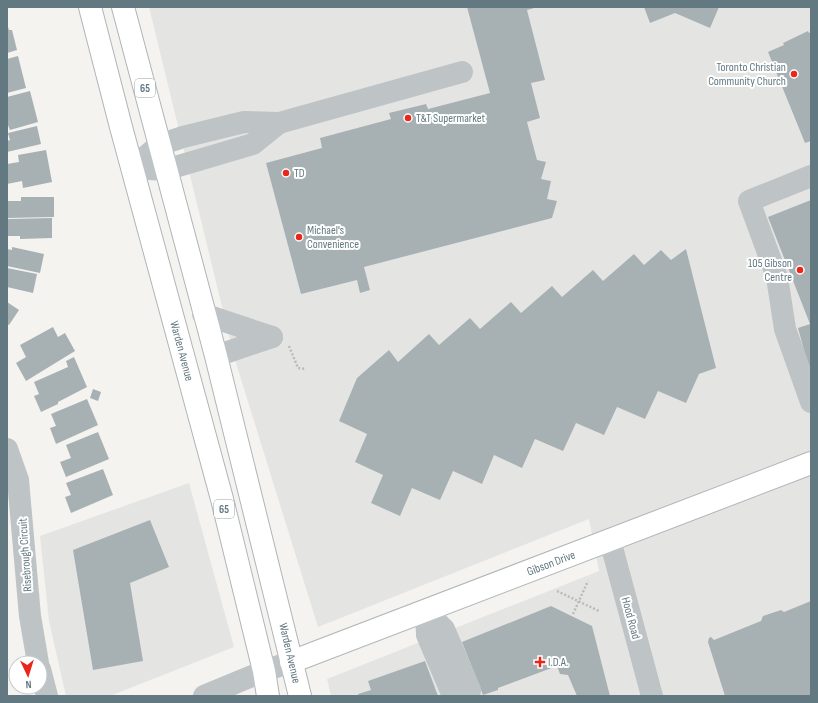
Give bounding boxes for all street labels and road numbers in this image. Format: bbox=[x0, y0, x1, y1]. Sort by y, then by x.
road number: 65 bbox=[135, 79, 155, 97]
street label: Warden Avenue bbox=[166, 319, 197, 383]
road number: 65 bbox=[214, 500, 234, 518]
street label: Risebrough Circuit bbox=[15, 517, 36, 592]
street label: Gibson Drive bbox=[525, 547, 578, 580]
street label: Hood Road bbox=[618, 595, 643, 641]
street label: Warden Avenue bbox=[275, 621, 304, 685]

